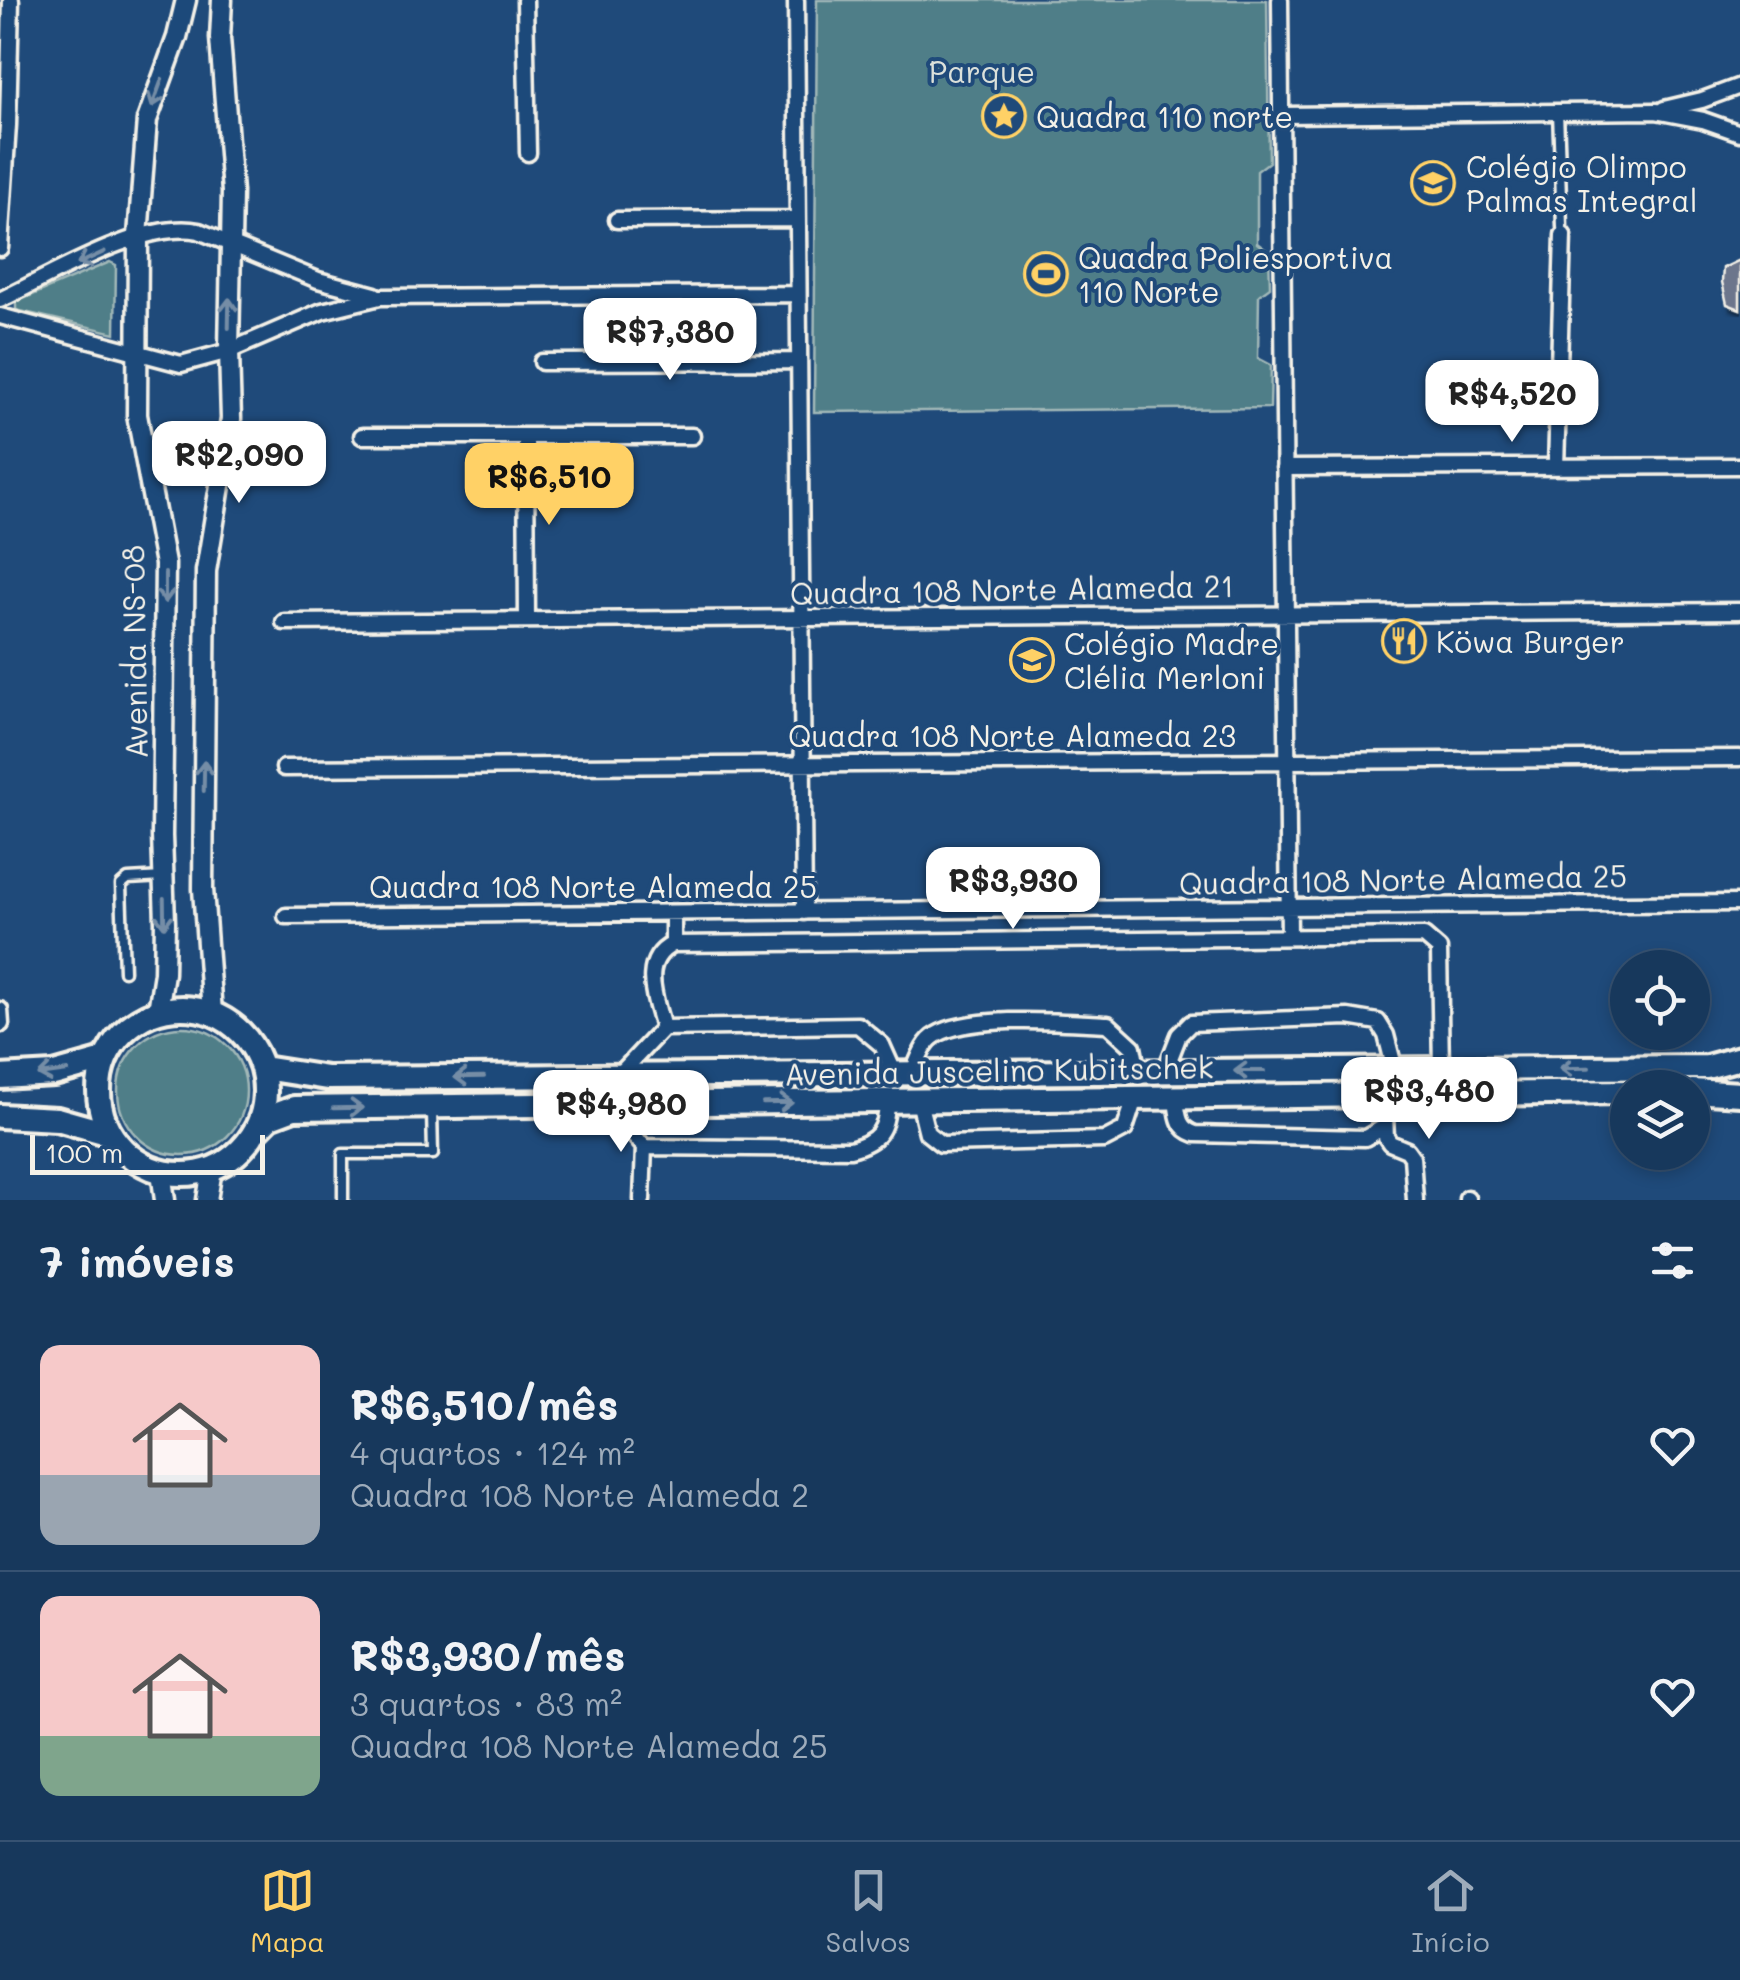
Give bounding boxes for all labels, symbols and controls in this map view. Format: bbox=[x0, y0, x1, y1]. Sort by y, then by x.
park label: Parque bbox=[929, 51, 1035, 91]
one-way arrow bbox=[147, 76, 165, 107]
place icon: Quadra 110 norte bbox=[981, 93, 1027, 139]
place label: Quadra 110 norte bbox=[1036, 96, 1293, 136]
place label: Colégio Olimpo Palmas Integral bbox=[1466, 146, 1698, 220]
school or university icon: Colégio Olimpo Palmas Integral bbox=[1410, 160, 1456, 206]
place label: Quadra Poliesportiva 110 Norte bbox=[1078, 237, 1393, 311]
one-way arrow bbox=[76, 250, 106, 268]
sports icon: Quadra Poliesportiva 110 Norte bbox=[1023, 251, 1069, 297]
one-way arrow bbox=[220, 298, 239, 330]
pin: R$7,380 bbox=[578, 298, 762, 383]
text: R$7,380 bbox=[605, 309, 735, 351]
pin: R$4,520 bbox=[1420, 360, 1604, 445]
text: R$4,520 bbox=[1447, 371, 1577, 413]
pin: R$2,090 bbox=[147, 421, 331, 506]
text: R$2,090 bbox=[174, 432, 304, 474]
pin: R$6,510 bbox=[457, 443, 641, 528]
text: R$6,510 bbox=[487, 454, 611, 496]
street label: Avenida NS-08 bbox=[112, 545, 156, 759]
street label: Quadra 108 Norte Alameda 21 bbox=[790, 565, 1234, 613]
one-way arrow bbox=[156, 570, 174, 603]
restaurant icon: Köwa Burger bbox=[1381, 618, 1427, 664]
place label: Köwa Burger bbox=[1436, 621, 1625, 661]
place label: Colégio Madre Clélia Merloni bbox=[1064, 623, 1279, 697]
school or university icon: Colégio Madre Clélia Merloni bbox=[1009, 637, 1055, 683]
street label: Quadra 108 Norte Alameda 23 bbox=[788, 715, 1236, 755]
one-way arrow bbox=[194, 761, 214, 794]
pin: R$3,930 bbox=[921, 847, 1105, 932]
street label: Quadra 108 Norte Alameda 25 bbox=[1179, 855, 1627, 903]
text: R$3,930 bbox=[948, 858, 1078, 900]
street label: Quadra 108 Norte Alameda 25 bbox=[369, 866, 817, 906]
one-way arrow bbox=[155, 896, 174, 928]
map controls bbox=[1610, 950, 1710, 1170]
button: locate bbox=[1610, 950, 1710, 1050]
street label: Avenida Juscelino Kubitschek bbox=[784, 1046, 1214, 1094]
pin: R$3,480 bbox=[1337, 1057, 1521, 1142]
one-way arrow bbox=[1558, 1058, 1590, 1078]
one-way arrow bbox=[1233, 1062, 1266, 1080]
one-way arrow bbox=[37, 1065, 70, 1083]
one-way arrow bbox=[453, 1068, 486, 1086]
text: R$3,480 bbox=[1363, 1068, 1495, 1110]
pin: R$4,980 bbox=[529, 1070, 713, 1155]
button: layers bbox=[1610, 1070, 1710, 1170]
text: R$4,980 bbox=[555, 1081, 687, 1123]
one-way arrow bbox=[760, 1094, 793, 1112]
one-way arrow bbox=[331, 1098, 363, 1117]
scale bar bbox=[30, 1130, 265, 1174]
text: 100 m bbox=[45, 1134, 123, 1170]
text: 7 imóveis bbox=[40, 1233, 235, 1288]
icon: filters bbox=[1645, 1233, 1700, 1288]
text: R$6,510/mês bbox=[350, 1376, 618, 1431]
icon: home bbox=[120, 1385, 240, 1505]
icon: heart bbox=[1645, 1418, 1700, 1473]
text: 4 quartos · 124 m² bbox=[350, 1431, 635, 1473]
text: Quadra 108 Norte Alameda 2 bbox=[350, 1473, 809, 1515]
text: R$3,930/mês bbox=[350, 1627, 625, 1682]
icon: home bbox=[120, 1636, 240, 1756]
icon: heart bbox=[1645, 1669, 1700, 1724]
text: 3 quartos · 83 m² bbox=[350, 1682, 622, 1724]
text: Quadra 108 Norte Alameda 25 bbox=[350, 1724, 828, 1766]
tab: Mapa bbox=[250, 1863, 325, 1959]
tab: Salvos bbox=[825, 1863, 911, 1959]
tab: Início bbox=[1411, 1863, 1490, 1959]

